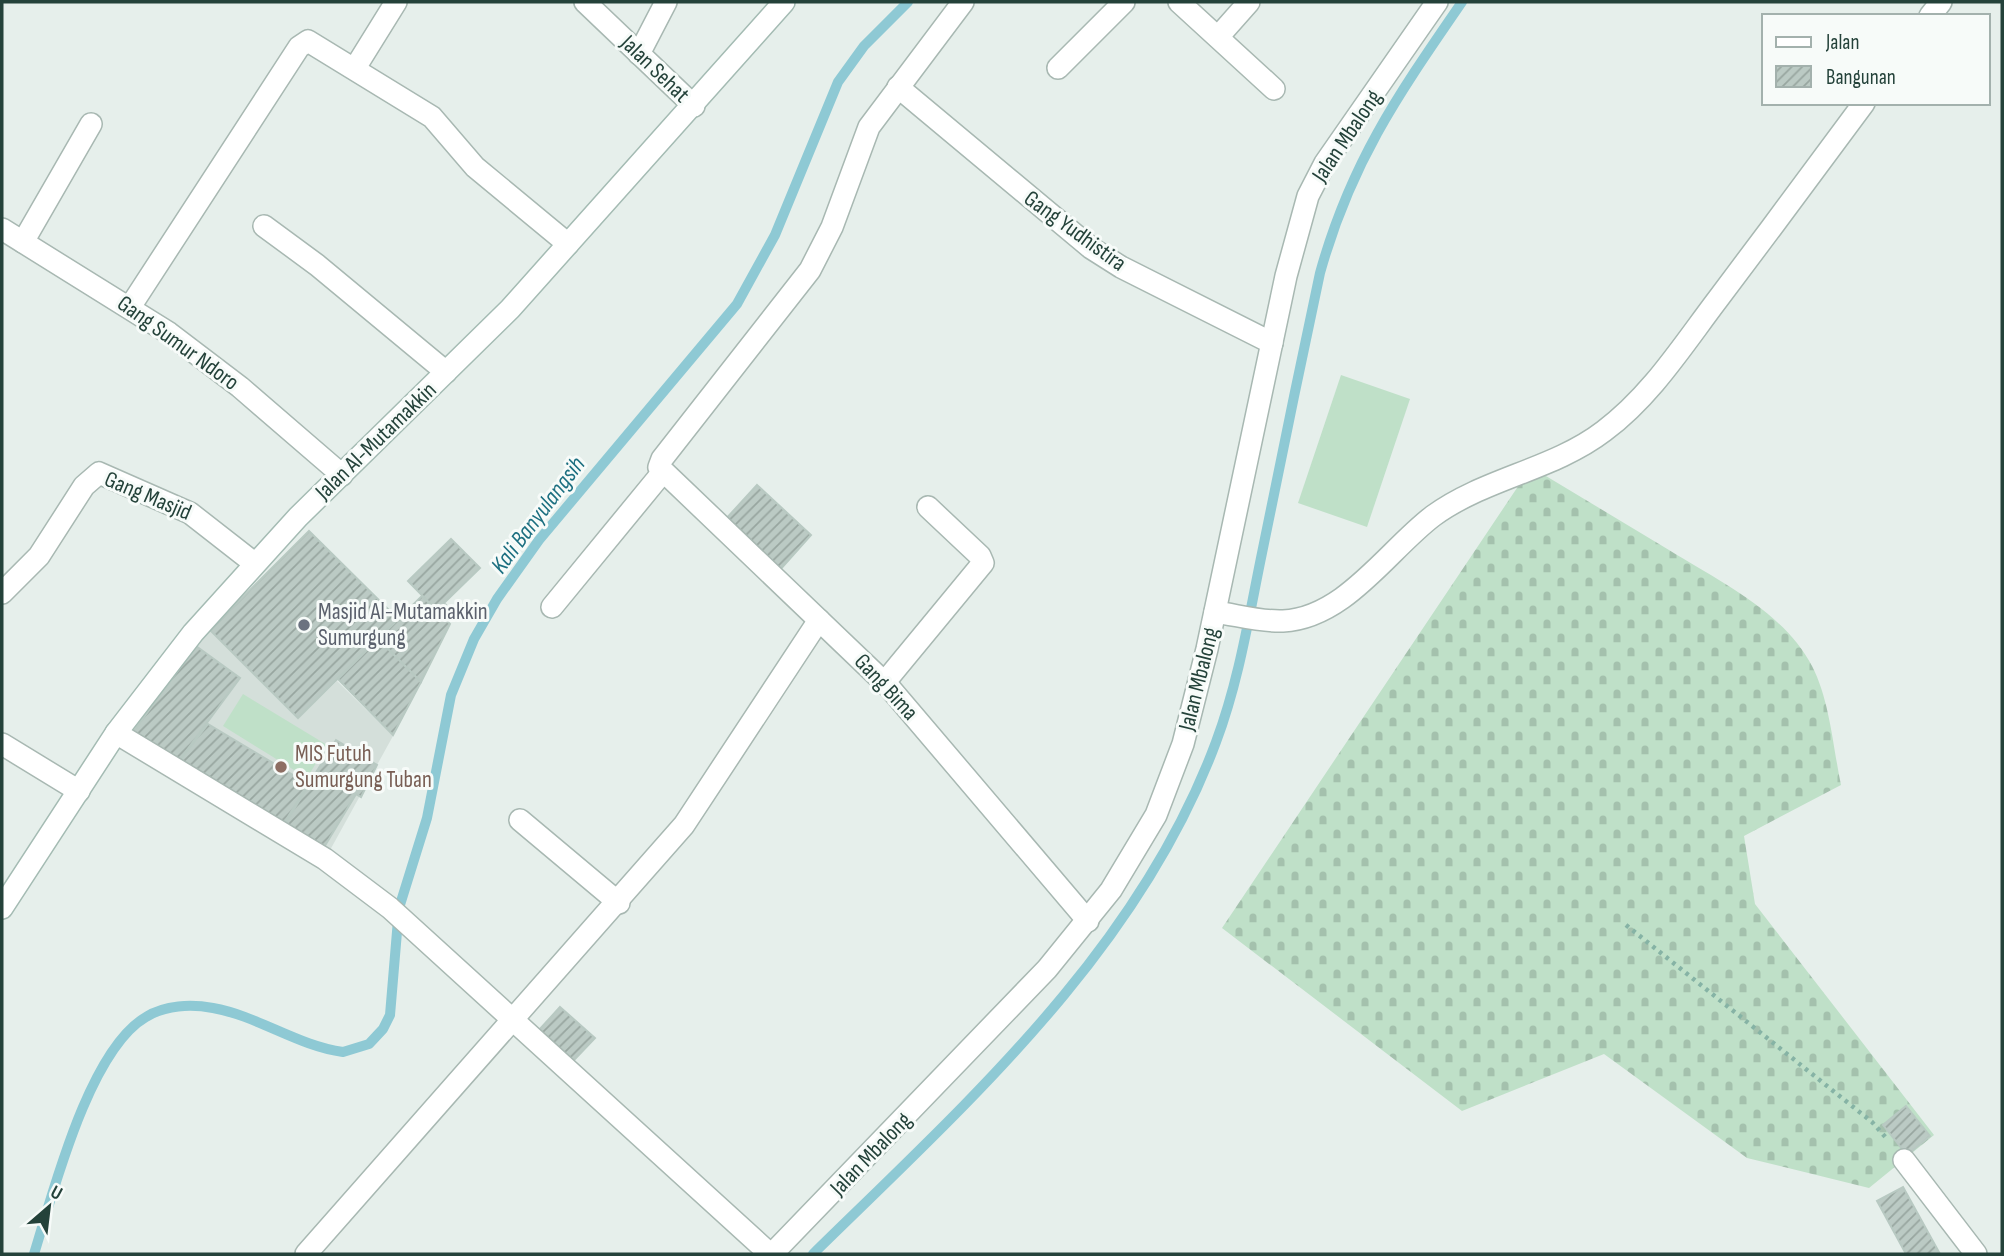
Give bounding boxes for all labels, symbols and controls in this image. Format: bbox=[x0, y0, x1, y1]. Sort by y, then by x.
legend bbox=[1762, 14, 1990, 105]
street label: Jalan Sehat bbox=[614, 29, 695, 109]
text: Jalan bbox=[1825, 30, 1859, 55]
text: Bangunan bbox=[1826, 65, 1896, 90]
street label: Jalan Mbalong bbox=[1305, 85, 1388, 188]
street label: Gang Yudhistira bbox=[1018, 185, 1132, 277]
street label: Gang Sumur Ndoro bbox=[112, 289, 244, 397]
street label: Jalan Al-Mutamakkin bbox=[309, 376, 442, 506]
water label: Kali Banyulangsih bbox=[485, 451, 591, 579]
street label: Gang Masjid bbox=[100, 465, 196, 527]
place label: Masjid Al-Mutamakkin Sumurgung bbox=[318, 598, 488, 652]
marker: Masjid Al-Mutamakkin Sumurgung bbox=[296, 617, 312, 633]
street label: Jalan Mbalong bbox=[1172, 625, 1225, 734]
street label: Gang Bima bbox=[848, 648, 924, 726]
place label: MIS Futuh Sumurgung Tuban bbox=[295, 740, 432, 794]
marker: MIS Futuh Sumurgung Tuban bbox=[273, 759, 289, 775]
street label: Jalan Mbalong bbox=[824, 1106, 918, 1202]
north arrow bbox=[14, 1172, 84, 1242]
text: U bbox=[47, 1181, 66, 1206]

